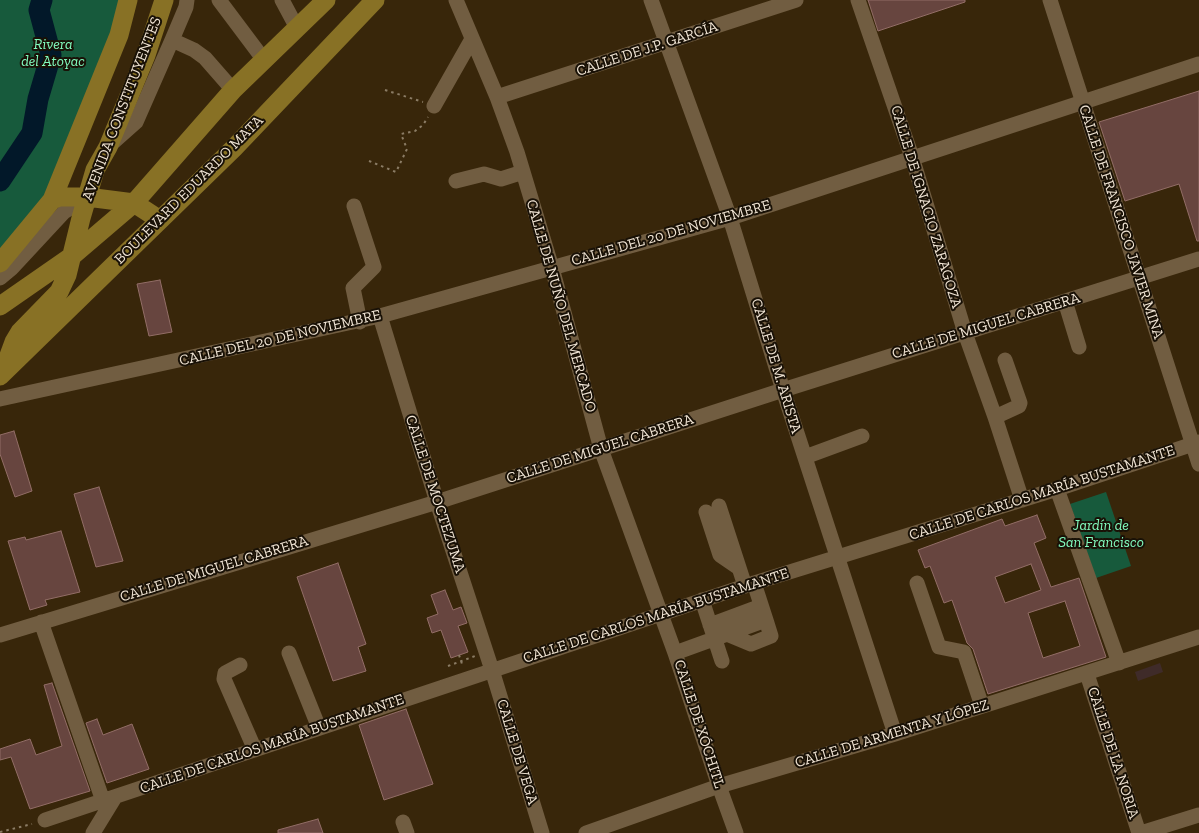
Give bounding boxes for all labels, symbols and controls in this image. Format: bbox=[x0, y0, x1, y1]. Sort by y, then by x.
street label: AVENIDA CONSTITUYENTES bbox=[79, 15, 165, 203]
street label: CALLE DE J.P. GARCÍA bbox=[574, 18, 720, 80]
park label: Rivera del Atoyac bbox=[21, 36, 85, 71]
street label: CALLE DE IGNACIO ZARAGOZA bbox=[887, 103, 965, 311]
street label: CALLE DE FRANCISCO JAVIER MINA bbox=[1075, 103, 1167, 341]
street label: BOULEVARD EDUARDO MATA bbox=[111, 112, 267, 268]
street label: CALLE DEL 20 DE NOVIEMBRE bbox=[569, 196, 773, 270]
street label: CALLE DE NUÑO DEL MERCADO bbox=[522, 197, 600, 415]
street label: CALLE DE MIGUEL CABRERA bbox=[890, 289, 1082, 363]
street label: CALLE DE M. ARISTA bbox=[747, 296, 805, 436]
street label: CALLE DEL 20 DE NOVIEMBRE bbox=[177, 306, 383, 370]
street label: CALLE DE MIGUEL CABRERA bbox=[504, 410, 696, 488]
street label: CALLE DE MOCTEZUMA bbox=[401, 413, 469, 575]
street label: CALLE DE CARLOS MARÍA BUSTAMANTE bbox=[907, 441, 1177, 545]
park label: Jardín de San Francisco bbox=[1058, 517, 1144, 552]
street label: CALLE DE MIGUEL CABRERA bbox=[118, 532, 310, 606]
street label: CALLE DE CARLOS MARÍA BUSTAMANTE bbox=[521, 564, 791, 668]
street label: CALLE DE XÓCHITL bbox=[670, 658, 728, 790]
street label: CALLE DE LA NORIA bbox=[1083, 685, 1143, 821]
street label: CALLE DE CARLOS MARÍA BUSTAMANTE bbox=[138, 690, 406, 798]
street label: CALLE DE ARMENTA Y LÓPEZ bbox=[793, 696, 991, 772]
street label: CALLE DE VEGA bbox=[492, 697, 542, 807]

